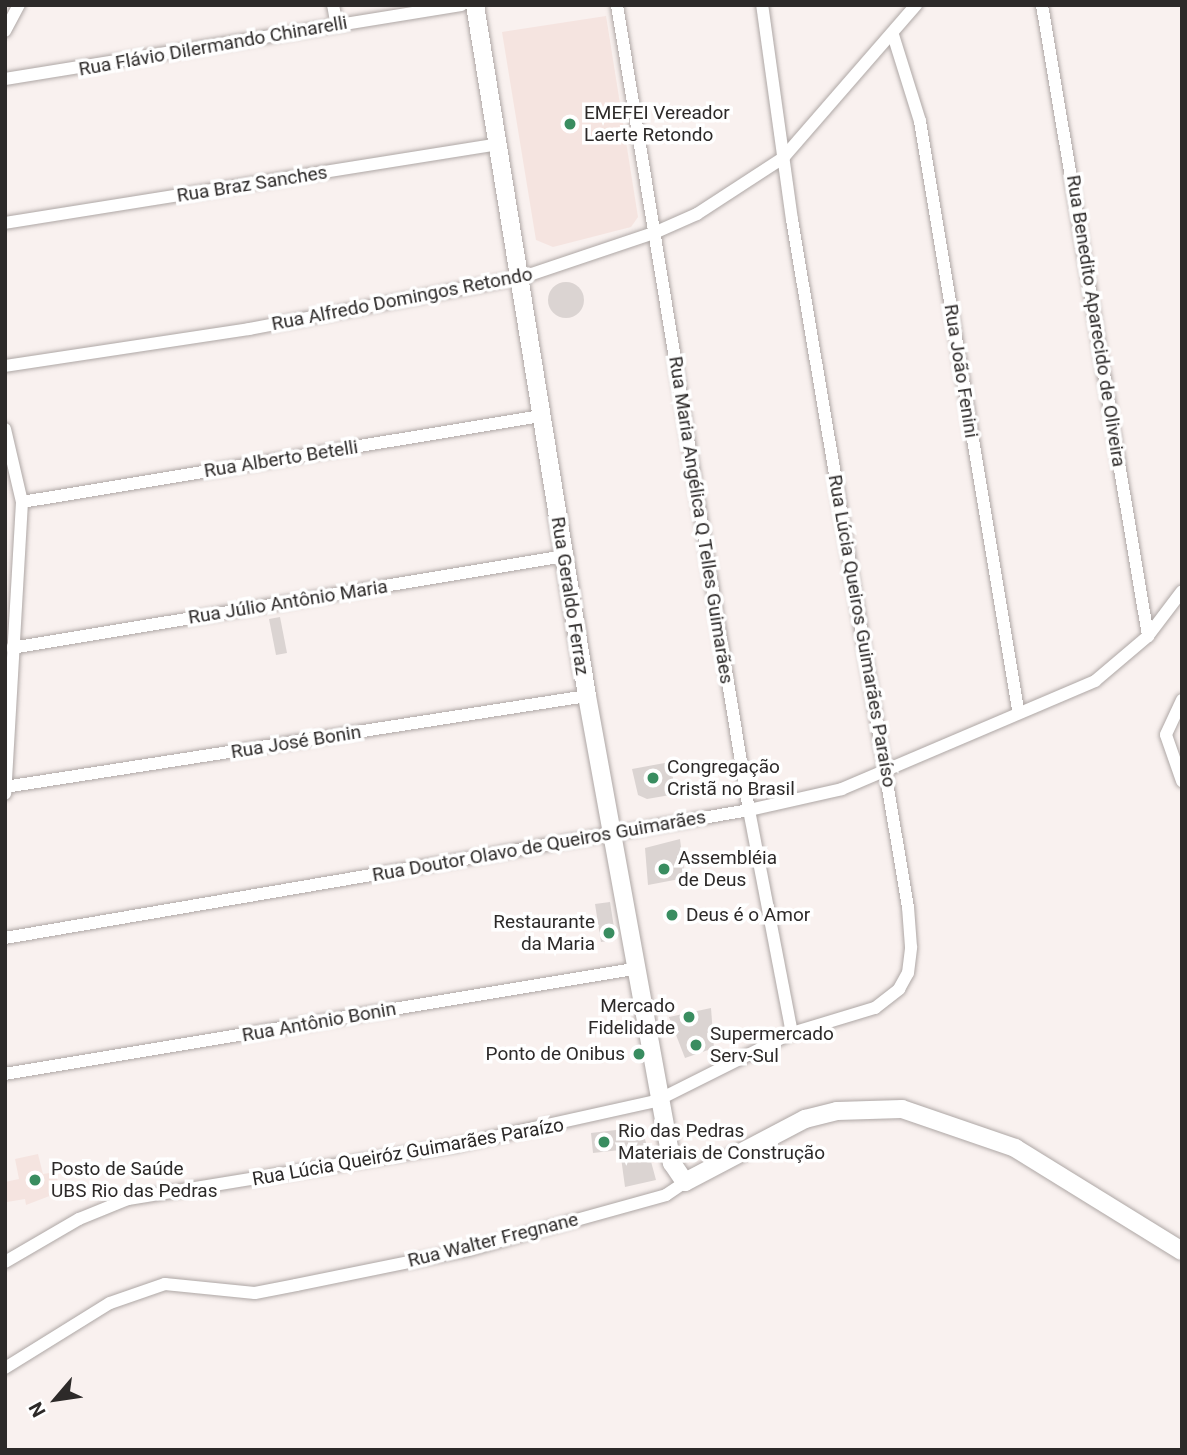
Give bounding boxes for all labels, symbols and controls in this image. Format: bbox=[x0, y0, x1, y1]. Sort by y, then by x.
street label: Rua Flávio Dilermando Chinarelli bbox=[77, 11, 349, 81]
place label: EMEFEI Vereador Laerte Retondo bbox=[584, 102, 730, 146]
marker: EMEFEI Vereador Laerte Retondo bbox=[562, 116, 578, 132]
street label: Rua Braz Sanches bbox=[175, 161, 329, 207]
street label: Rua Benedito Aparecido de Oliveira bbox=[1062, 173, 1130, 469]
street label: Rua Alfredo Domingos Retondo bbox=[270, 263, 534, 335]
street label: Rua João Fenini bbox=[939, 303, 983, 439]
street label: Rua Maria Angélica Q Telles Guimarães bbox=[664, 354, 738, 686]
street label: Rua Alberto Betelli bbox=[202, 436, 360, 482]
street label: Rua Lúcia Queiros Guimarães Paraíso bbox=[823, 473, 901, 789]
street label: Rua Geraldo Ferraz bbox=[546, 515, 594, 677]
street label: Rua Júlio Antônio Maria bbox=[187, 575, 389, 629]
street label: Rua José Bonin bbox=[229, 720, 363, 764]
place label: Congregação Cristã no Brasil bbox=[667, 756, 795, 800]
marker: Congregação Cristã no Brasil bbox=[645, 770, 661, 786]
street label: Rua Doutor Olavo de Queiros Guimarães bbox=[370, 805, 708, 887]
place label: Assembléia de Deus bbox=[678, 847, 777, 891]
marker: Assembléia de Deus bbox=[656, 861, 672, 877]
place label: Deus é o Amor bbox=[686, 904, 810, 926]
marker: Deus é o Amor bbox=[664, 907, 680, 923]
place label: Restaurante da Maria bbox=[493, 911, 595, 955]
marker: Restaurante da Maria bbox=[601, 925, 617, 941]
place label: Mercado Fidelidade bbox=[588, 995, 675, 1039]
street label: Rua Antônio Bonin bbox=[240, 997, 398, 1047]
marker: Mercado Fidelidade bbox=[681, 1009, 697, 1025]
place label: Supermercado Serv-Sul bbox=[710, 1023, 834, 1067]
marker: Supermercado Serv-Sul bbox=[688, 1037, 704, 1053]
place label: Ponto de Onibus bbox=[486, 1043, 625, 1065]
marker: Ponto de Onibus bbox=[631, 1046, 647, 1062]
street label: Rua Lúcia Queiróz Guimarães Paraízo bbox=[250, 1113, 566, 1191]
place label: Rio das Pedras Materiais de Construção bbox=[618, 1120, 825, 1164]
marker: Rio das Pedras Materiais de Construção bbox=[596, 1134, 612, 1150]
place label: Posto de Saúde UBS Rio das Pedras bbox=[51, 1158, 217, 1202]
marker: Posto de Saúde UBS Rio das Pedras bbox=[25, 1170, 45, 1190]
street label: Rua Walter Fregnane bbox=[405, 1208, 581, 1272]
north arrow bbox=[21, 1364, 91, 1434]
text: N bbox=[24, 1398, 51, 1421]

